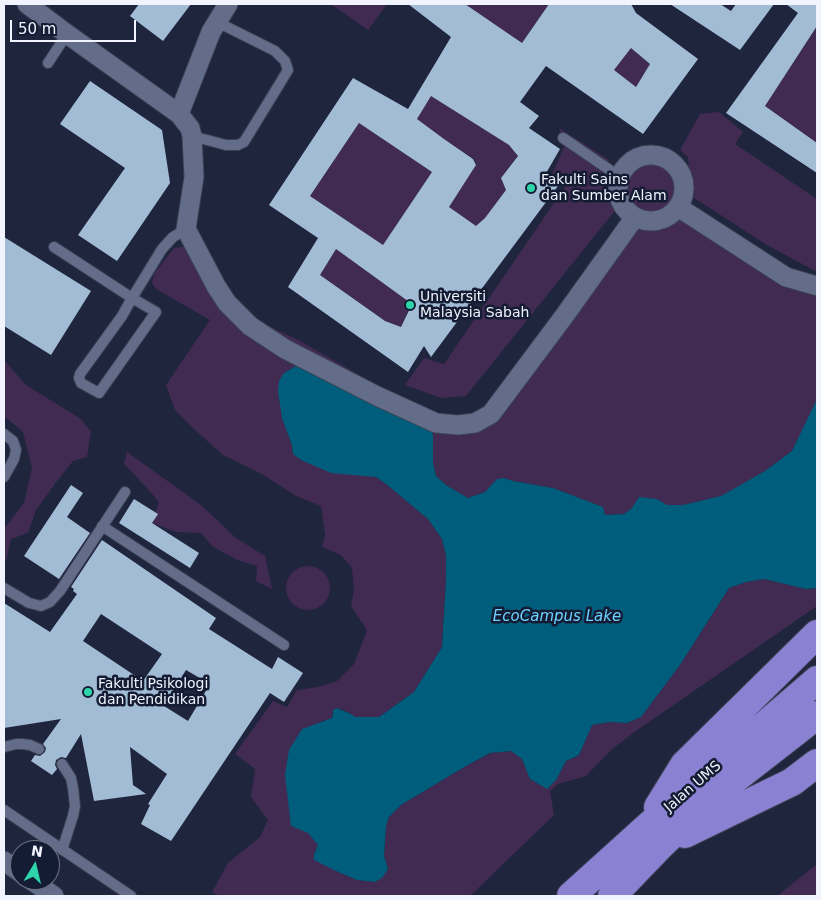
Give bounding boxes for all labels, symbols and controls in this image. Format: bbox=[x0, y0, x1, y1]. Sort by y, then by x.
scale bar bbox=[12, 10, 139, 42]
text: 50 m bbox=[18, 20, 56, 38]
place label: Fakulti Sains dan Sumber Alam bbox=[541, 172, 667, 204]
marker: Fakulti Sains dan Sumber Alam bbox=[525, 182, 537, 194]
place label: Universiti Malaysia Sabah bbox=[420, 289, 529, 322]
marker: Universiti Malaysia Sabah bbox=[404, 299, 416, 311]
water label: EcoCampus Lake bbox=[493, 608, 621, 626]
place label: Fakulti Psikologi dan Pendidikan bbox=[98, 676, 208, 709]
marker: Fakulti Psikologi dan Pendidikan bbox=[82, 686, 94, 698]
street label: Jalan UMS bbox=[661, 758, 725, 816]
north arrow bbox=[10, 840, 60, 890]
text: N bbox=[30, 842, 44, 860]

